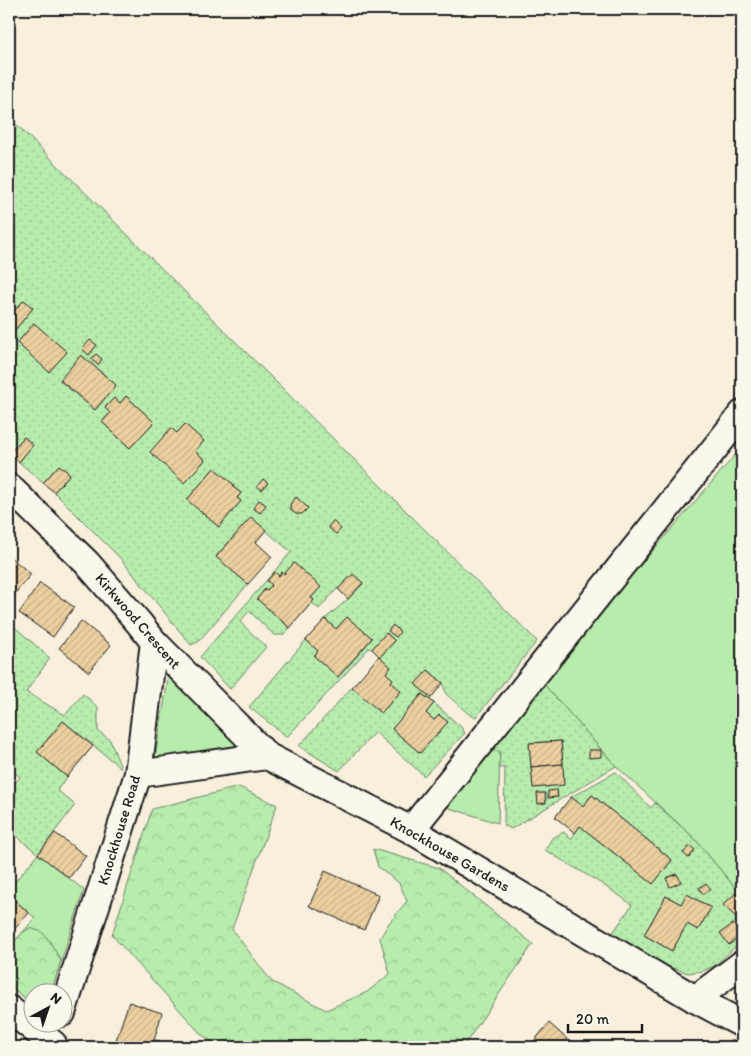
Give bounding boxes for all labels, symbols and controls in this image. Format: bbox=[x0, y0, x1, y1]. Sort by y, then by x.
street label: Kirkwood Crescent bbox=[91, 569, 185, 673]
street label: Knockhouse Road bbox=[94, 773, 144, 887]
street label: Knockhouse Gardens bbox=[387, 812, 513, 896]
north arrow bbox=[22, 984, 72, 1034]
text: N bbox=[47, 989, 65, 1008]
scale bar bbox=[568, 1001, 642, 1033]
text: 20 m bbox=[576, 1010, 610, 1028]

